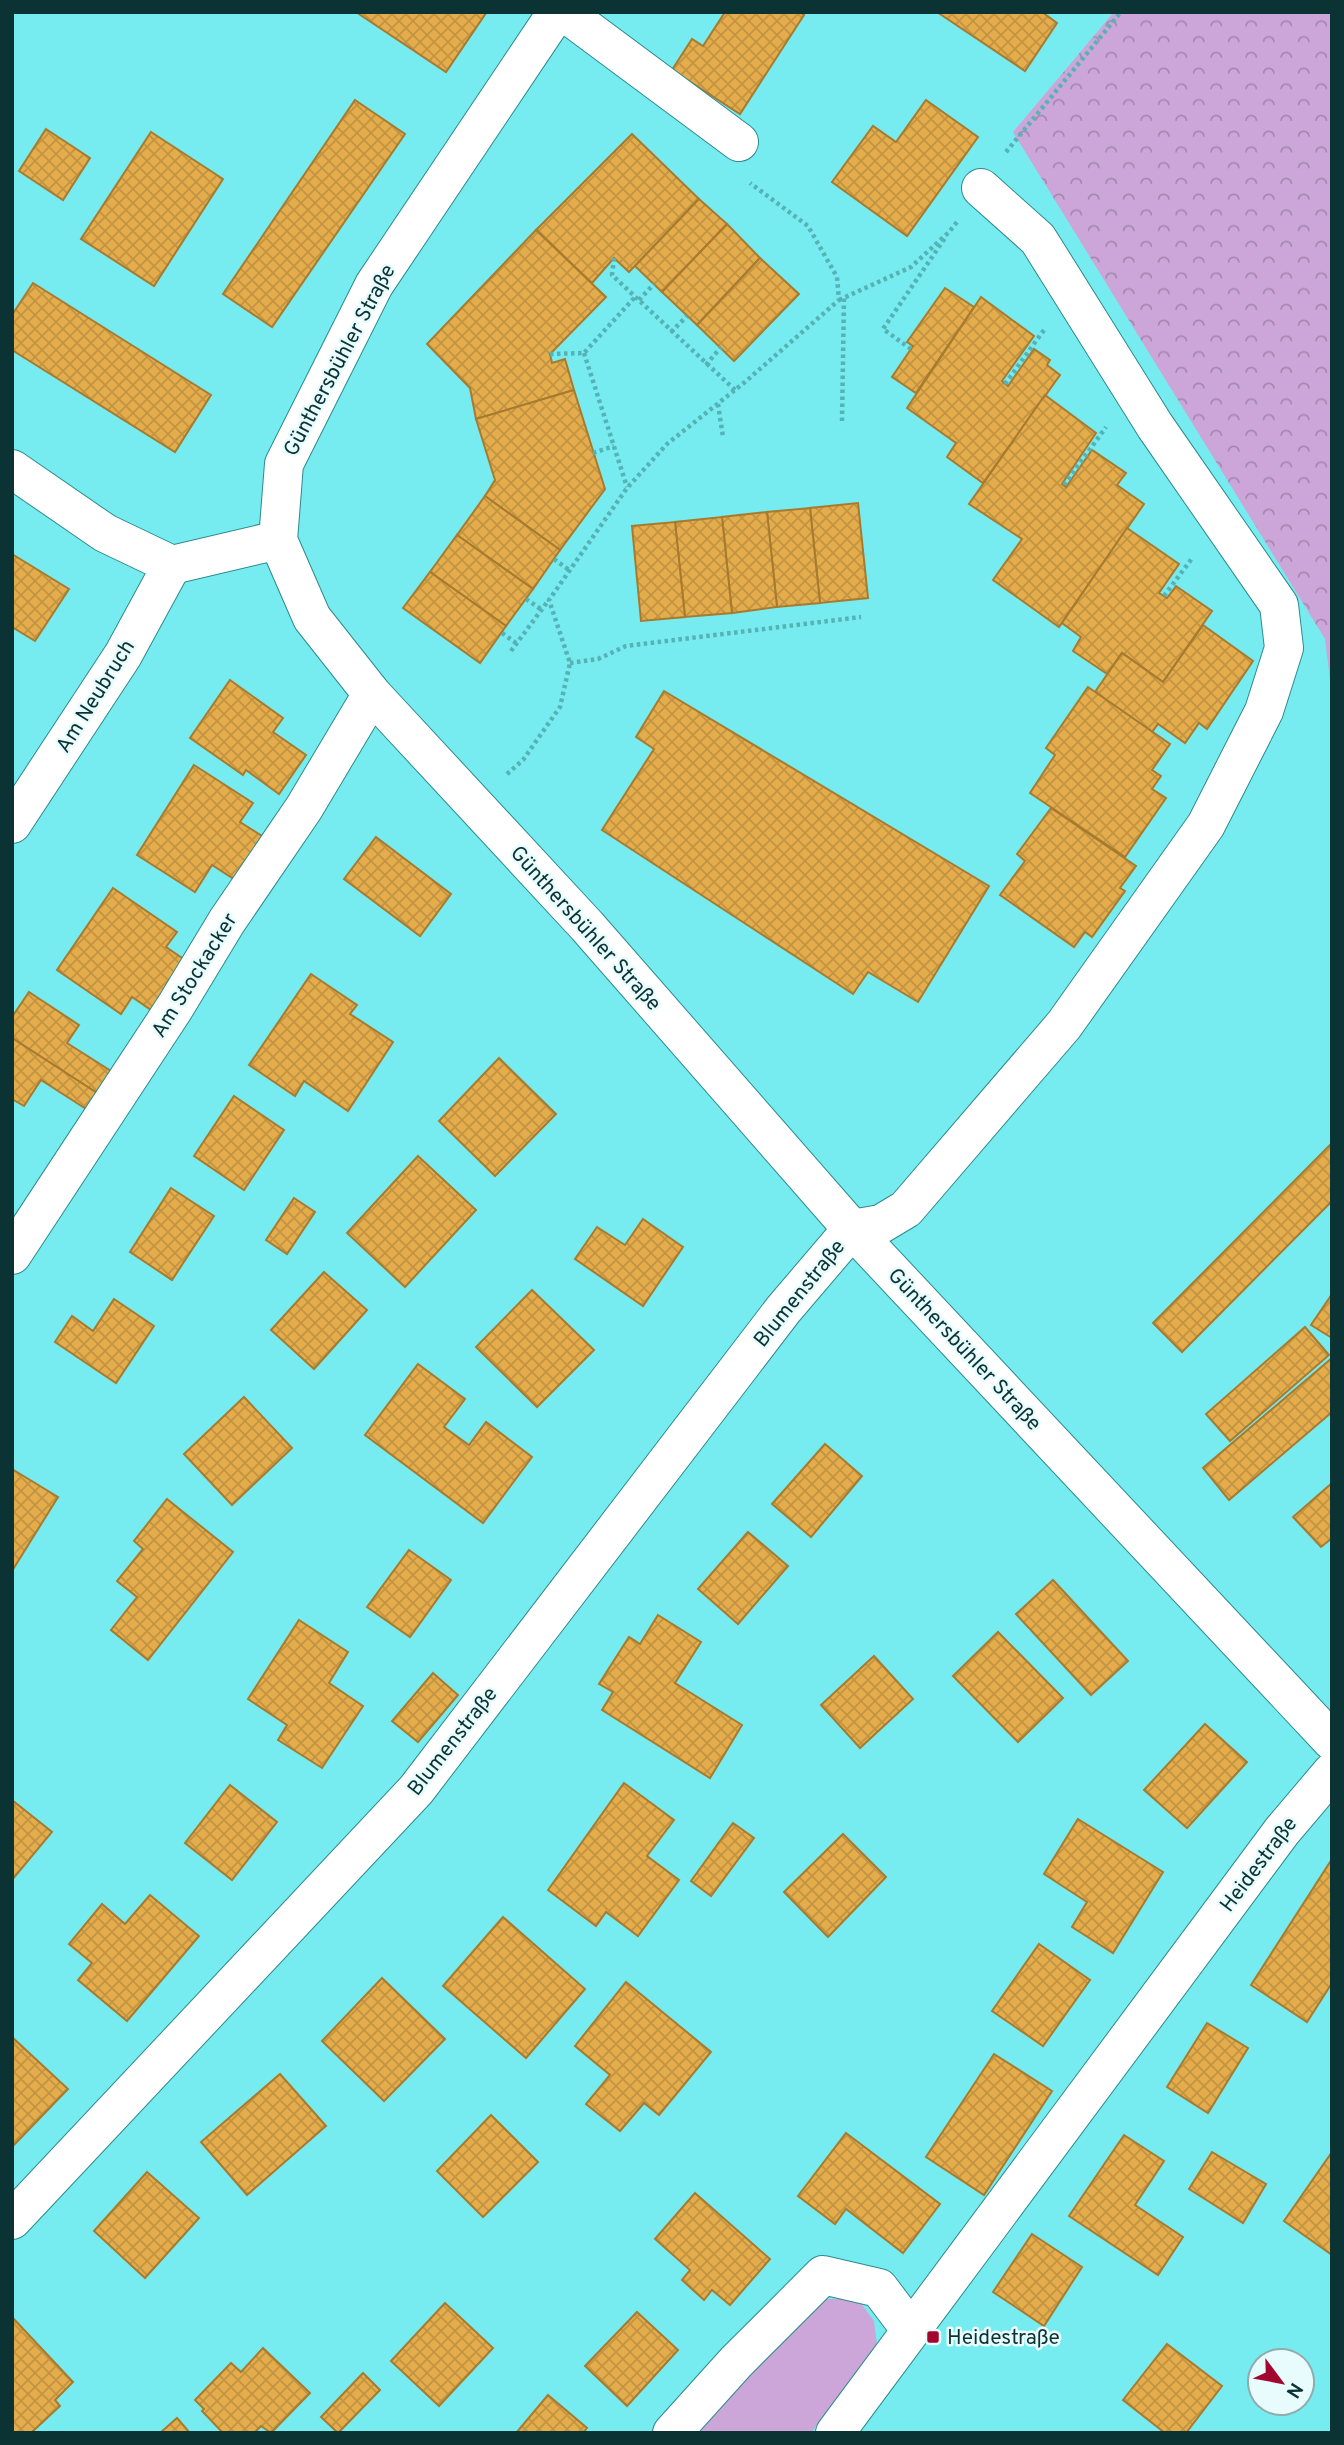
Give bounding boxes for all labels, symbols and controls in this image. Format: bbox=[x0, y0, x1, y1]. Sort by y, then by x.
street label: Günthersbühler Straße bbox=[278, 260, 402, 461]
street label: Am Neubruch bbox=[51, 635, 142, 759]
street label: Günthersbühler Straße bbox=[503, 841, 666, 1017]
street label: Am Stockacker bbox=[146, 908, 244, 1043]
street label: Blumenstraße bbox=[748, 1235, 852, 1353]
street label: Günthersbühler Straße bbox=[881, 1263, 1047, 1437]
street label: Blumenstraße bbox=[402, 1682, 504, 1802]
street label: Heidestraße bbox=[1215, 1812, 1304, 1918]
place label: Heidestraße bbox=[947, 2325, 1060, 2352]
marker: Heidestraße bbox=[925, 2329, 941, 2345]
north arrow bbox=[1246, 2347, 1316, 2417]
text: N bbox=[1280, 2378, 1308, 2402]

